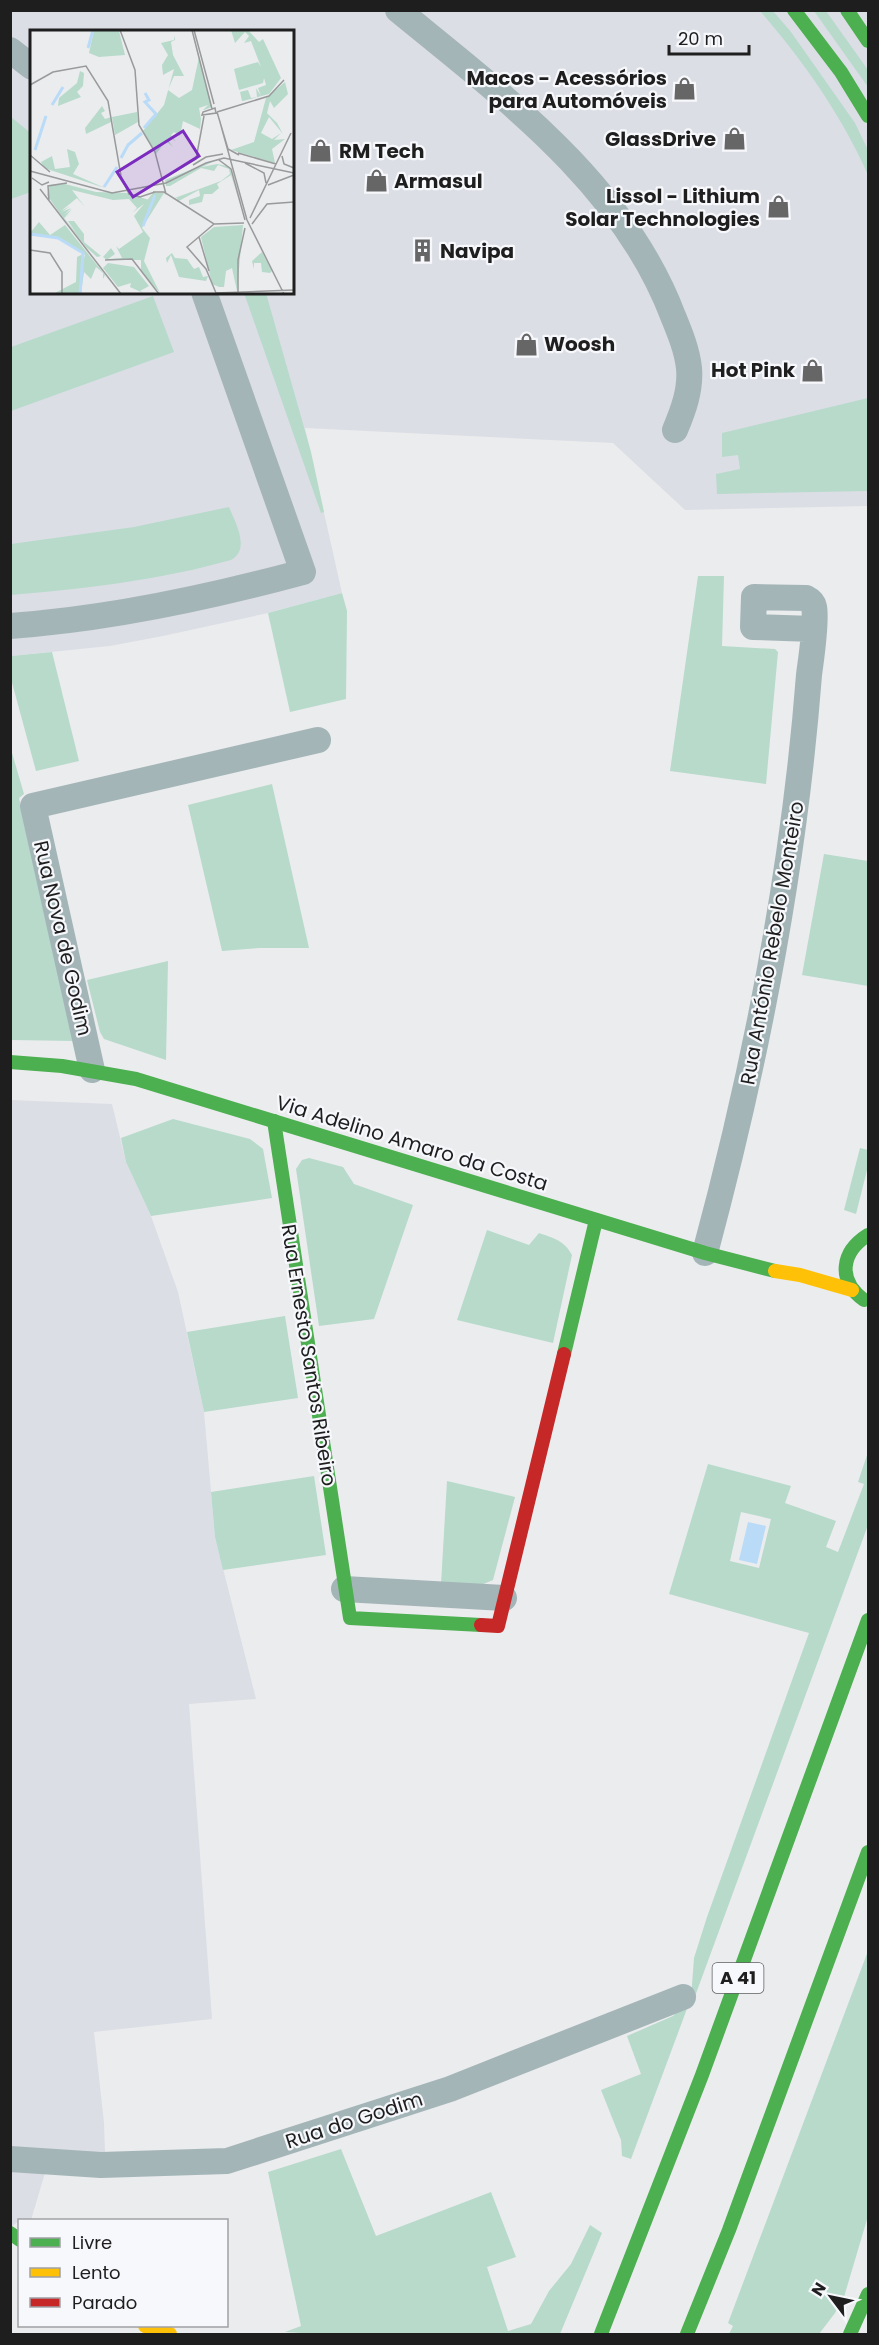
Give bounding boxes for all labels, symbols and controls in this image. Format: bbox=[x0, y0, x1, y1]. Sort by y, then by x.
scale bar bbox=[669, 18, 748, 56]
text: 20 m bbox=[678, 26, 723, 51]
inset map bbox=[30, 30, 294, 294]
place label: Macos - Acessórios para Automóveis bbox=[466, 64, 667, 115]
shop icon: Macos - Acessórios para Automóveis bbox=[672, 76, 698, 102]
place label: GlassDrive bbox=[605, 125, 716, 153]
shop icon: GlassDrive bbox=[721, 126, 747, 152]
place label: RM Tech bbox=[339, 137, 424, 165]
shop icon: RM Tech bbox=[308, 138, 334, 164]
place label: Armasul bbox=[394, 167, 483, 195]
shop icon: Armasul bbox=[363, 168, 389, 194]
place label: Lissol - Lithium Solar Technologies bbox=[565, 182, 760, 233]
shop icon: Lissol - Lithium Solar Technologies bbox=[765, 194, 791, 220]
place label: Navipa bbox=[440, 237, 514, 265]
building icon: Navipa bbox=[409, 238, 435, 264]
place label: Woosh bbox=[544, 330, 615, 358]
shop icon: Woosh bbox=[513, 331, 539, 357]
place label: Hot Pink bbox=[711, 356, 796, 384]
shop icon: Hot Pink bbox=[800, 357, 826, 383]
street label: Rua António Rebelo Monteiro bbox=[733, 799, 811, 1087]
street label: Rua Nova de Godim bbox=[27, 838, 99, 1038]
street label: Via Adelino Amaro da Costa bbox=[273, 1088, 551, 1198]
street label: Rua Ernesto Santos Ribeiro bbox=[274, 1222, 344, 1488]
road number: A 41 bbox=[712, 1963, 764, 1993]
street label: Rua do Godim bbox=[282, 2085, 426, 2155]
legend bbox=[18, 2219, 228, 2327]
text: Livre bbox=[72, 2230, 112, 2255]
text: Lento bbox=[72, 2260, 121, 2285]
north arrow bbox=[801, 2267, 861, 2327]
text: N bbox=[806, 2278, 832, 2301]
text: Parado bbox=[72, 2290, 137, 2315]

